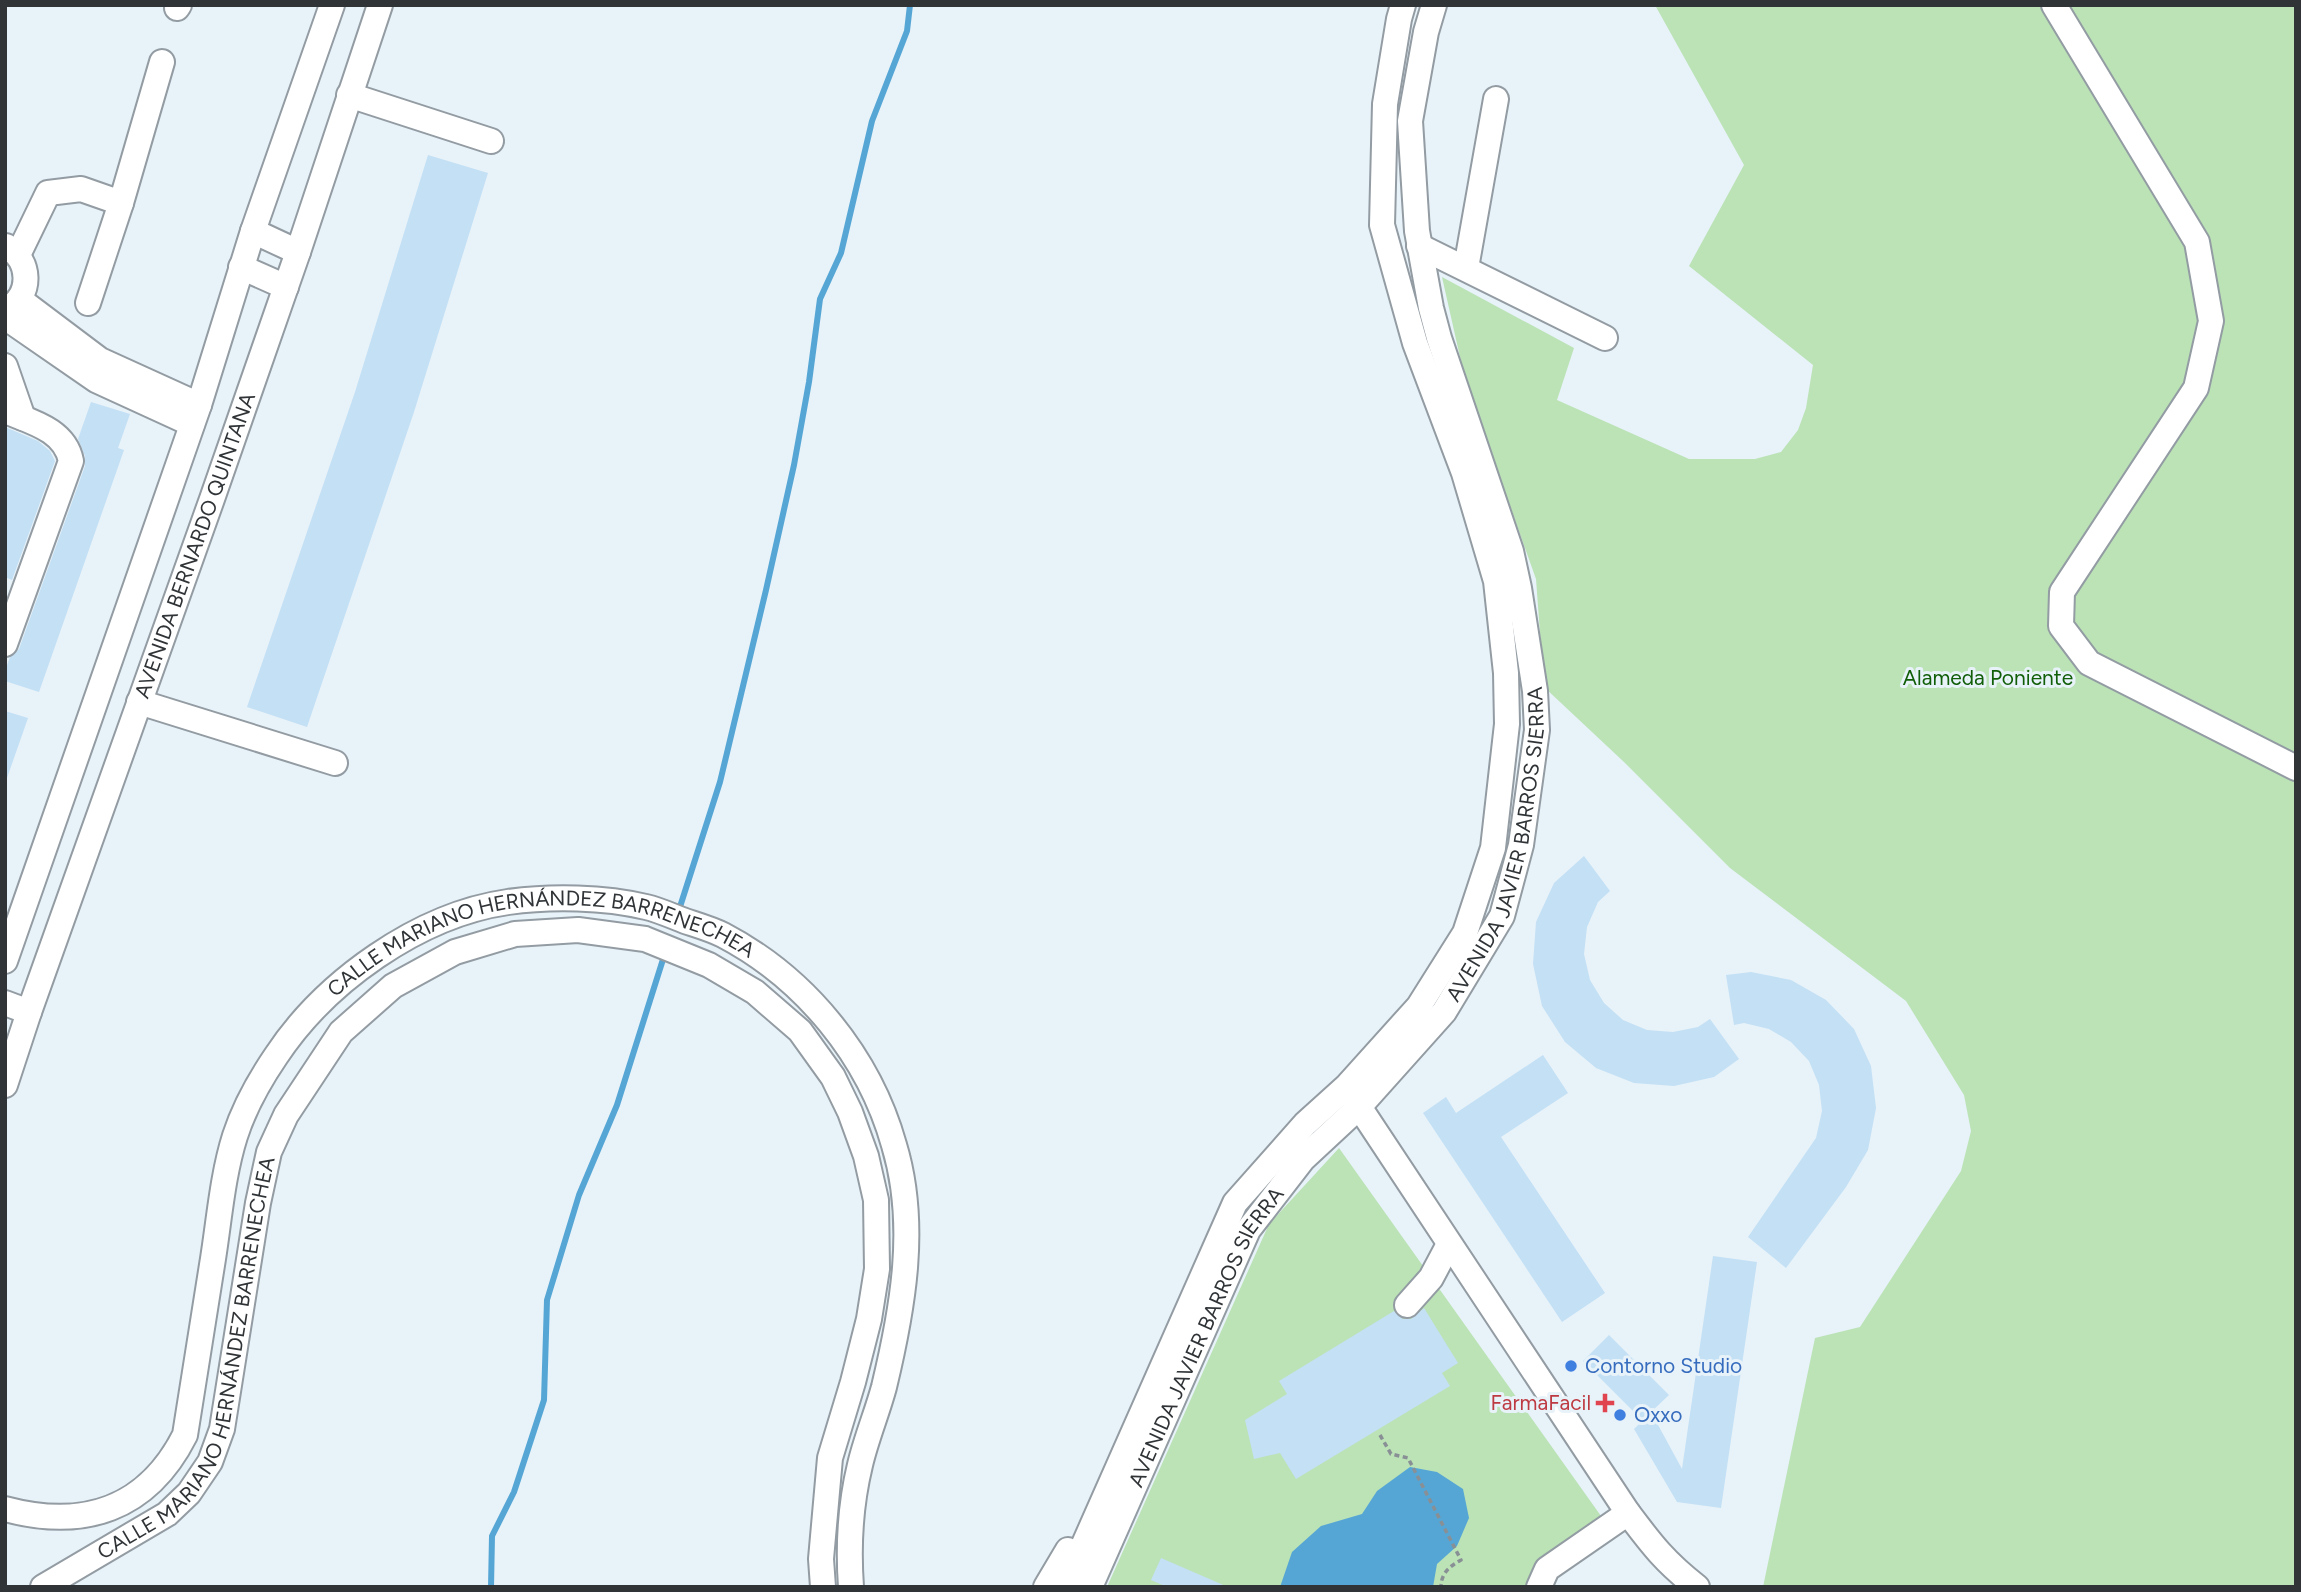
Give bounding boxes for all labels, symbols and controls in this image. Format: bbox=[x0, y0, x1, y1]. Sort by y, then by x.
street label: AVENIDA BERNARDO QUINTANA bbox=[129, 389, 260, 701]
park label: Alameda Poniente bbox=[1903, 665, 2073, 690]
street label: AVENIDA JAVIER BARROS SIERRA bbox=[1440, 686, 1549, 1006]
text: CALLE MARIANO HERNÁNDEZ BARRENECHEA bbox=[322, 885, 760, 1002]
street label: CALLE MARIANO HERNÁNDEZ BARRENECHEA bbox=[313, 948, 771, 1012]
street label: CALLE MARIANO HERNÁNDEZ BARRENECHEA bbox=[93, 1154, 280, 1564]
street label: AVENIDA JAVIER BARROS SIERRA bbox=[1123, 1182, 1289, 1491]
place label: Contorno Studio bbox=[1585, 1353, 1742, 1378]
marker: Contorno Studio bbox=[1563, 1358, 1579, 1374]
place label: FarmaFacil bbox=[1490, 1390, 1591, 1415]
marker: FarmaFacil bbox=[1597, 1395, 1613, 1411]
place label: Oxxo bbox=[1634, 1402, 1682, 1427]
marker: Oxxo bbox=[1612, 1407, 1628, 1423]

